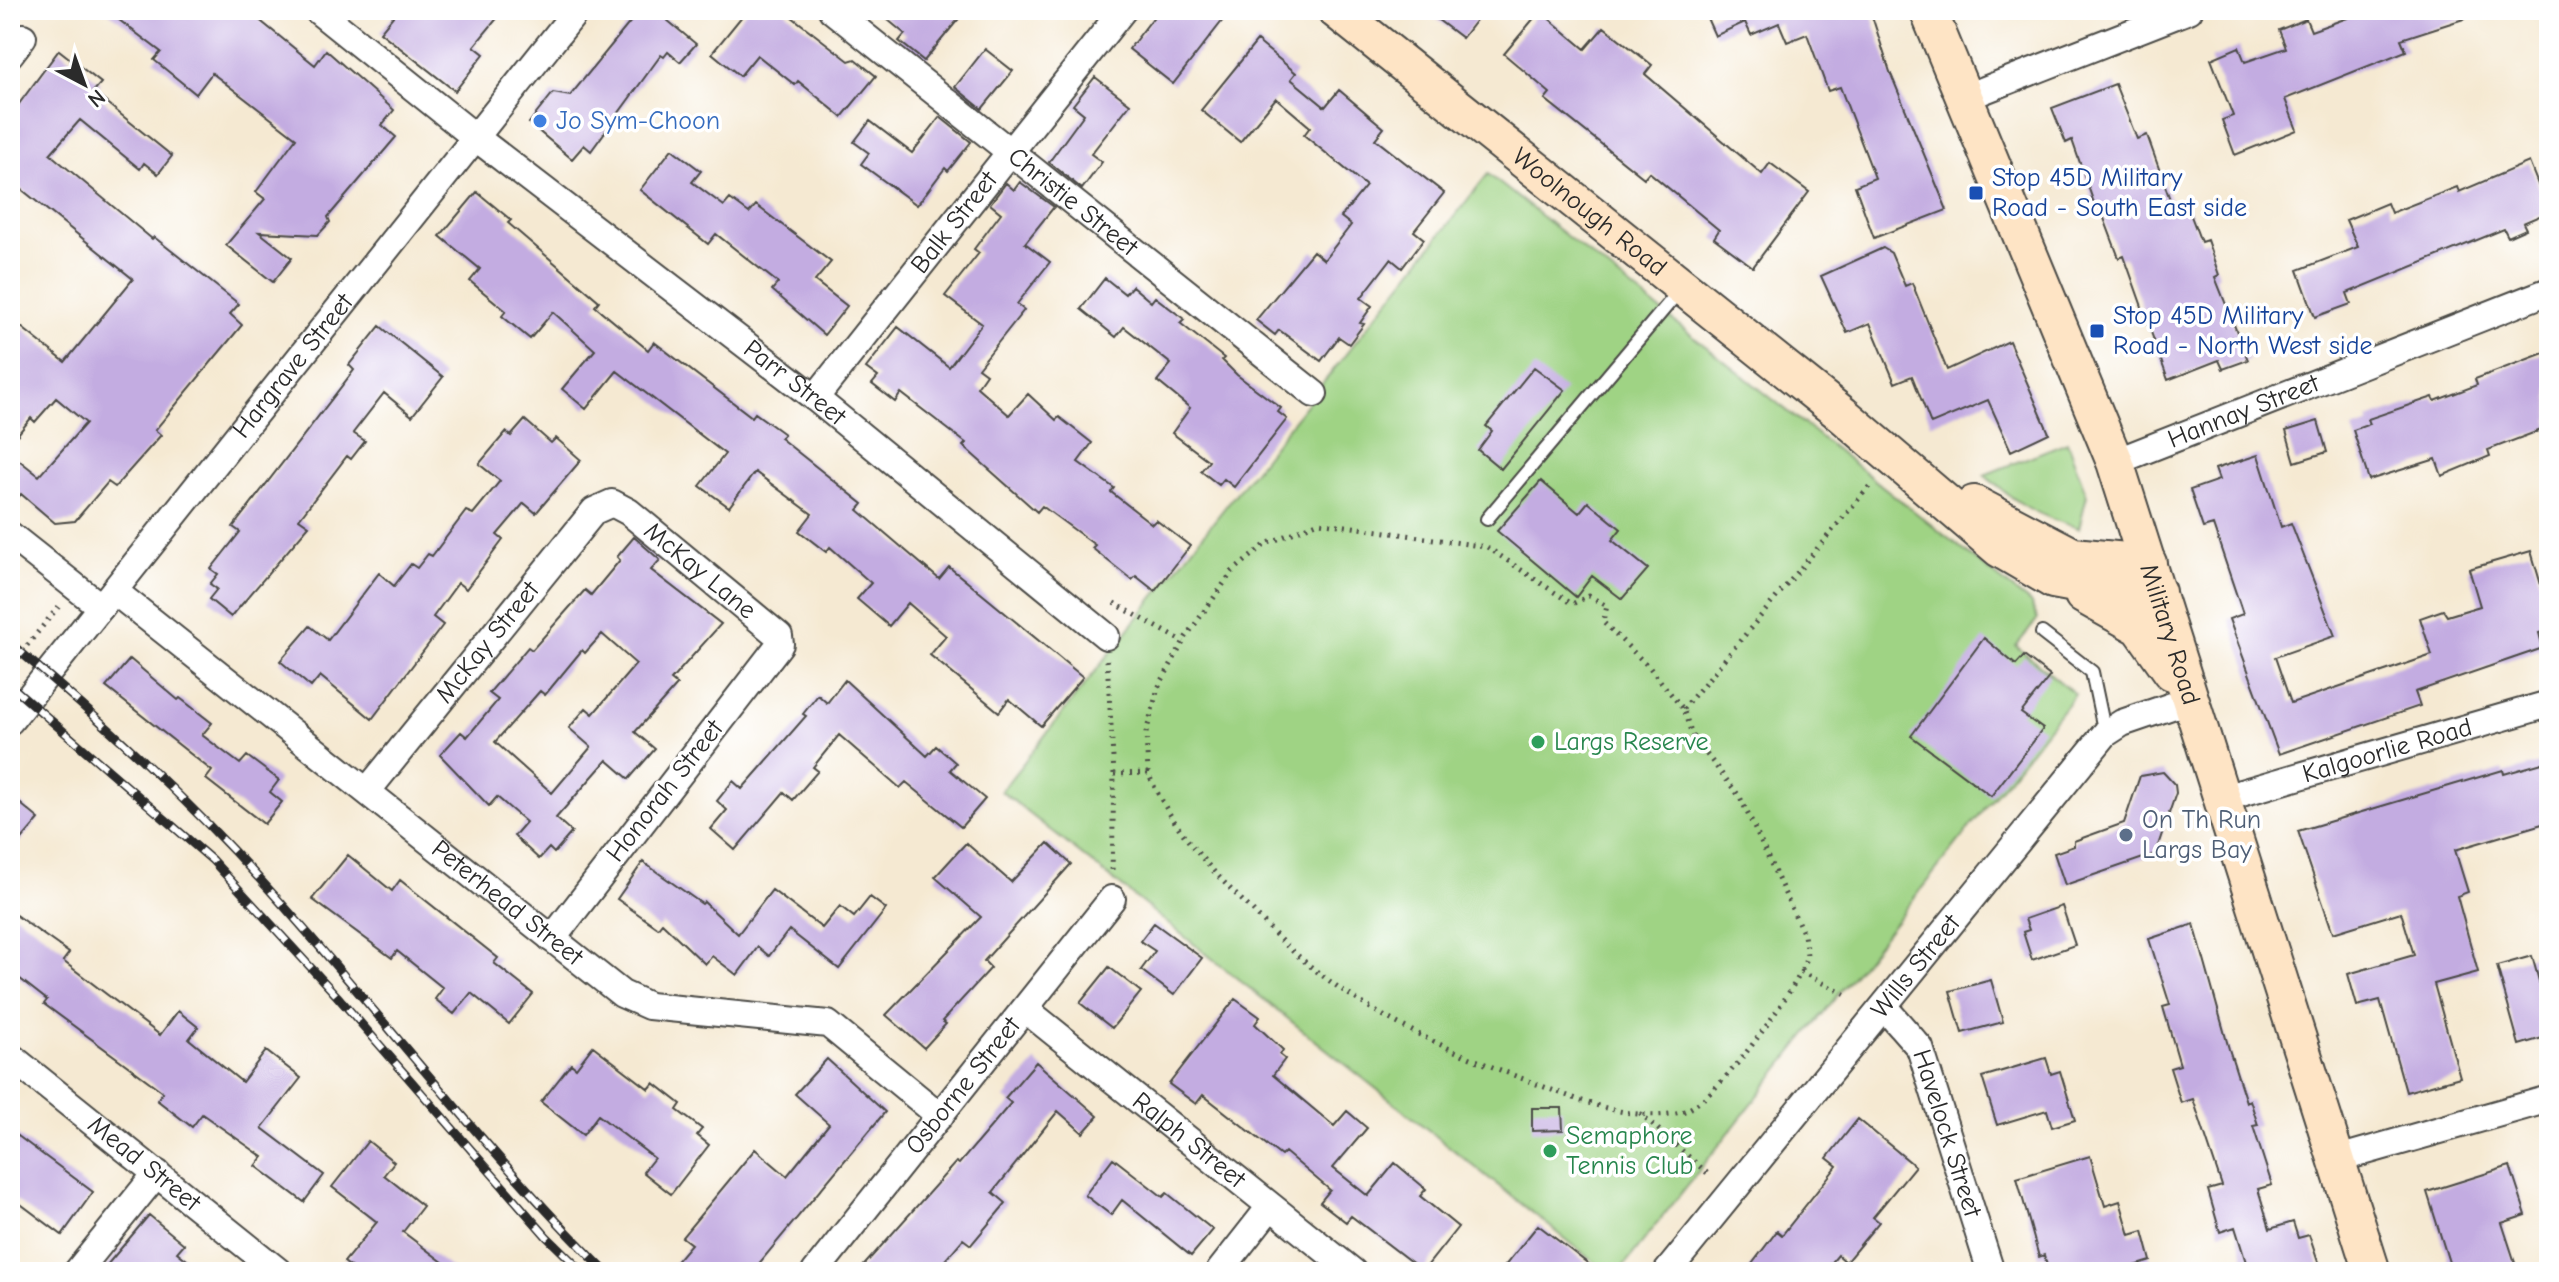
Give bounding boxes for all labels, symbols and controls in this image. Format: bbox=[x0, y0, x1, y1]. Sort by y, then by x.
north arrow bbox=[44, 44, 124, 124]
text: N bbox=[83, 84, 110, 113]
place label: Jo Sym-Choon bbox=[556, 106, 720, 136]
marker: Jo Sym-Choon bbox=[531, 112, 549, 130]
street label: Christie Street bbox=[1002, 141, 1145, 264]
street label: Woolnough Road bbox=[1506, 142, 1672, 283]
place label: Stop 45D Military Road - South East side bbox=[1992, 163, 2247, 223]
street label: Balk Street bbox=[905, 164, 1005, 280]
marker: Stop 45D Military Road - South East side bbox=[1967, 184, 1985, 202]
street label: Hargrave Street bbox=[226, 287, 361, 444]
place label: Stop 45D Military Road - North West side bbox=[2113, 301, 2372, 361]
marker: Stop 45D Military Road - North West side bbox=[2088, 322, 2106, 340]
street label: Parr Street bbox=[738, 334, 853, 433]
street label: Hannay Street bbox=[2164, 368, 2325, 455]
street label: McKay Lane bbox=[638, 516, 762, 626]
street label: Military Road bbox=[2133, 560, 2206, 709]
street label: McKay Street bbox=[429, 574, 547, 709]
street label: Kalgoorlie Road bbox=[2299, 712, 2475, 789]
street label: Honorah Street bbox=[600, 713, 731, 868]
place label: Largs Reserve bbox=[1554, 727, 1708, 757]
marker: Largs Reserve bbox=[1529, 733, 1547, 751]
place label: On Th Run Largs Bay bbox=[2142, 805, 2261, 865]
marker: On Th Run Largs Bay bbox=[2117, 826, 2135, 844]
street label: Peterhead Street bbox=[426, 834, 590, 973]
street label: Wills Street bbox=[1865, 907, 1968, 1024]
street label: Osborne Street bbox=[900, 1010, 1028, 1160]
street label: Havelock Street bbox=[1906, 1046, 1988, 1222]
street label: Ralph Street bbox=[1126, 1086, 1252, 1196]
street label: Mead Street bbox=[82, 1109, 208, 1219]
place label: Semaphore Tennis Club bbox=[1566, 1121, 1694, 1181]
marker: Semaphore Tennis Club bbox=[1541, 1142, 1559, 1160]

